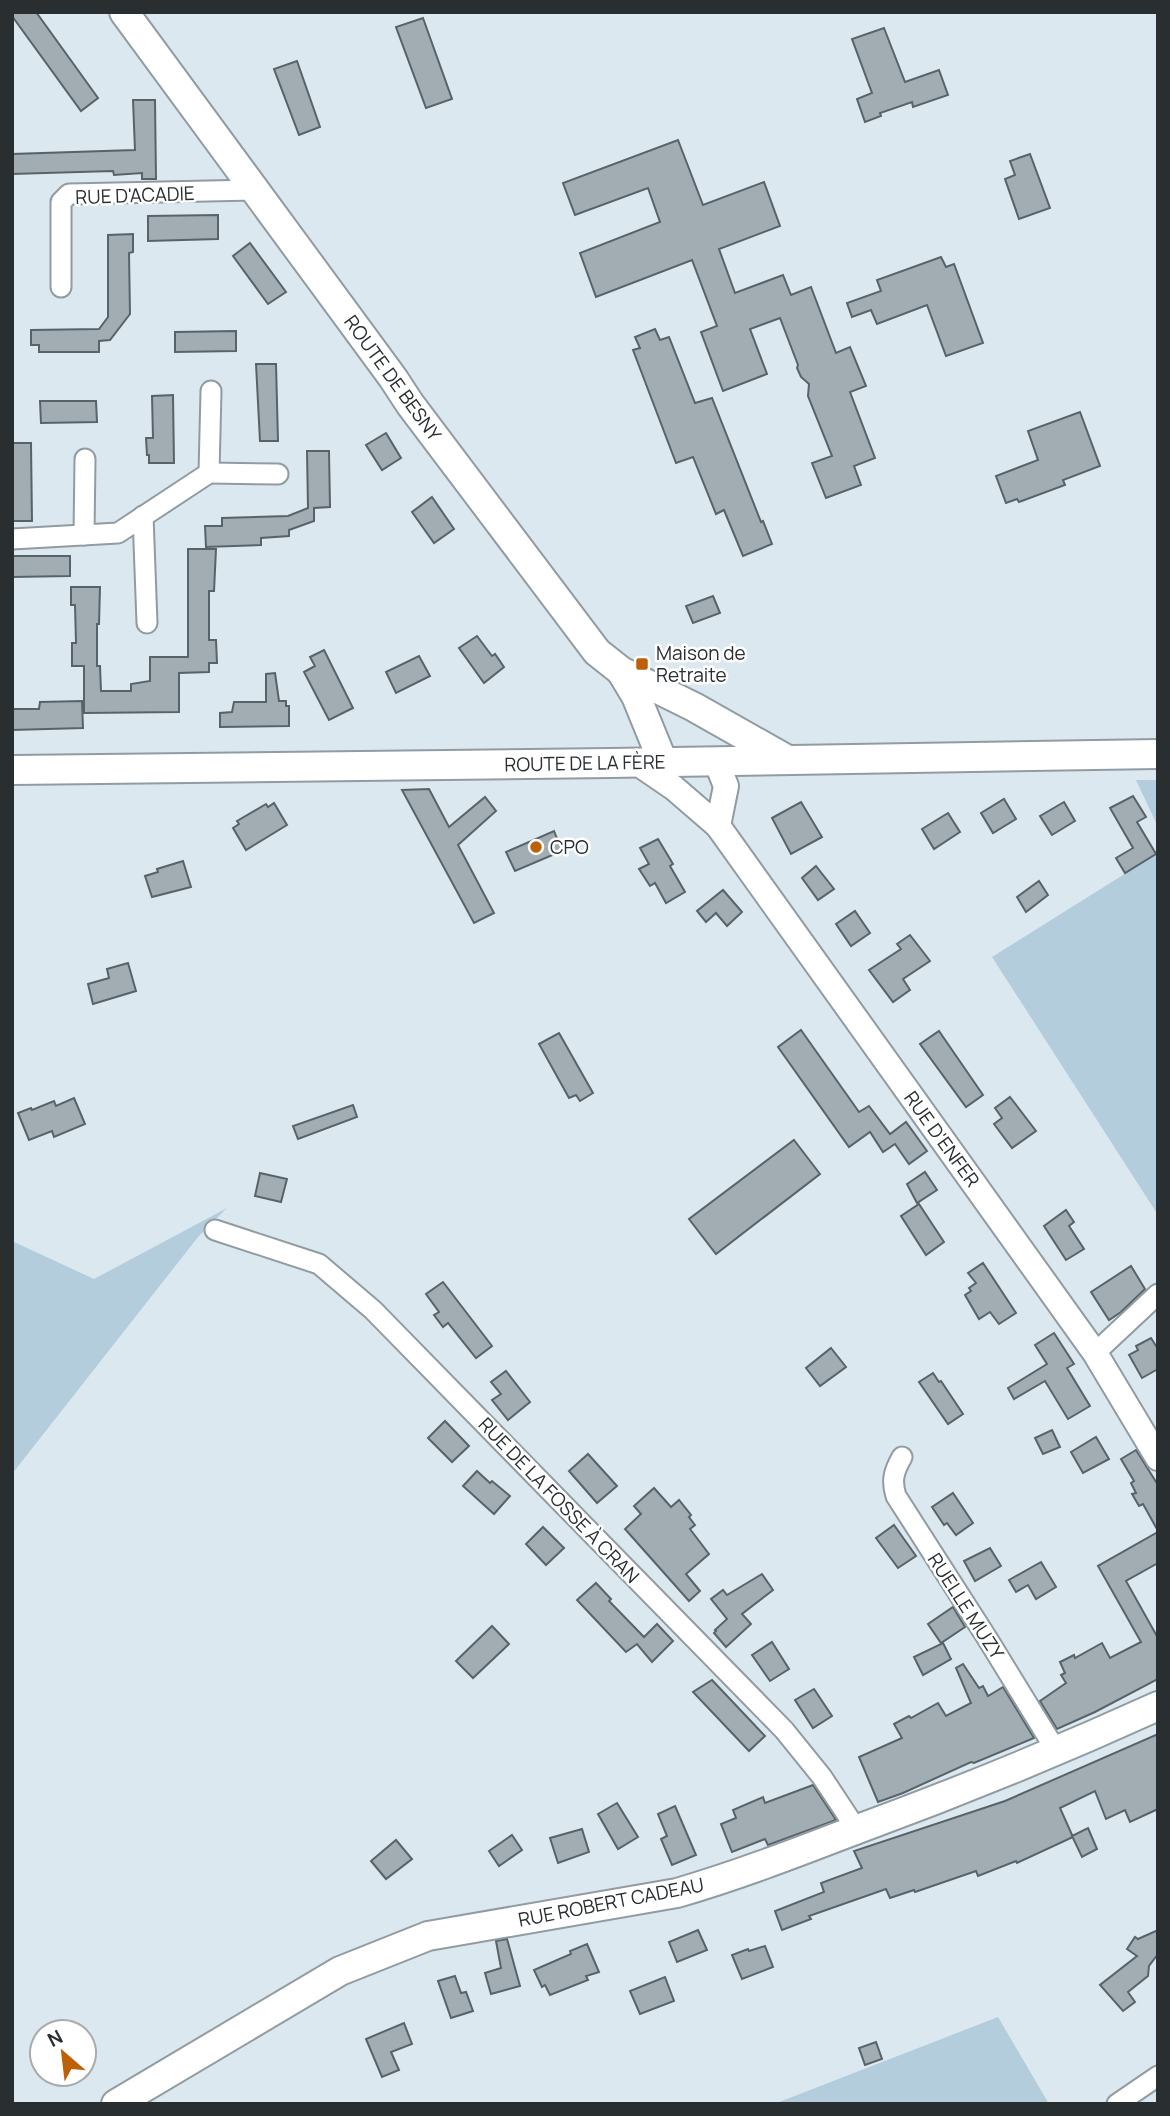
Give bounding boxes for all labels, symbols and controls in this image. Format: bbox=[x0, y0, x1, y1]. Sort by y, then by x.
street label: RUE D'ACADIE bbox=[75, 180, 195, 210]
street label: ROUTE DE BESNY bbox=[338, 310, 448, 447]
place label: Maison de Retraite bbox=[656, 640, 746, 688]
marker: Maison de Retraite bbox=[634, 656, 650, 672]
street label: ROUTE DE LA FÈRE bbox=[504, 749, 666, 777]
place label: CPO bbox=[550, 834, 589, 860]
marker: CPO bbox=[528, 839, 544, 855]
street label: RUE D'ENFER bbox=[898, 1086, 986, 1192]
street label: RUE DE LA FOSSE À CRAN bbox=[473, 1411, 645, 1589]
street label: RUELLE MUZY bbox=[922, 1548, 1010, 1664]
street label: RUE ROBERT CADEAU bbox=[516, 1871, 706, 1933]
north arrow bbox=[28, 2018, 98, 2088]
text: N bbox=[43, 2023, 67, 2053]

